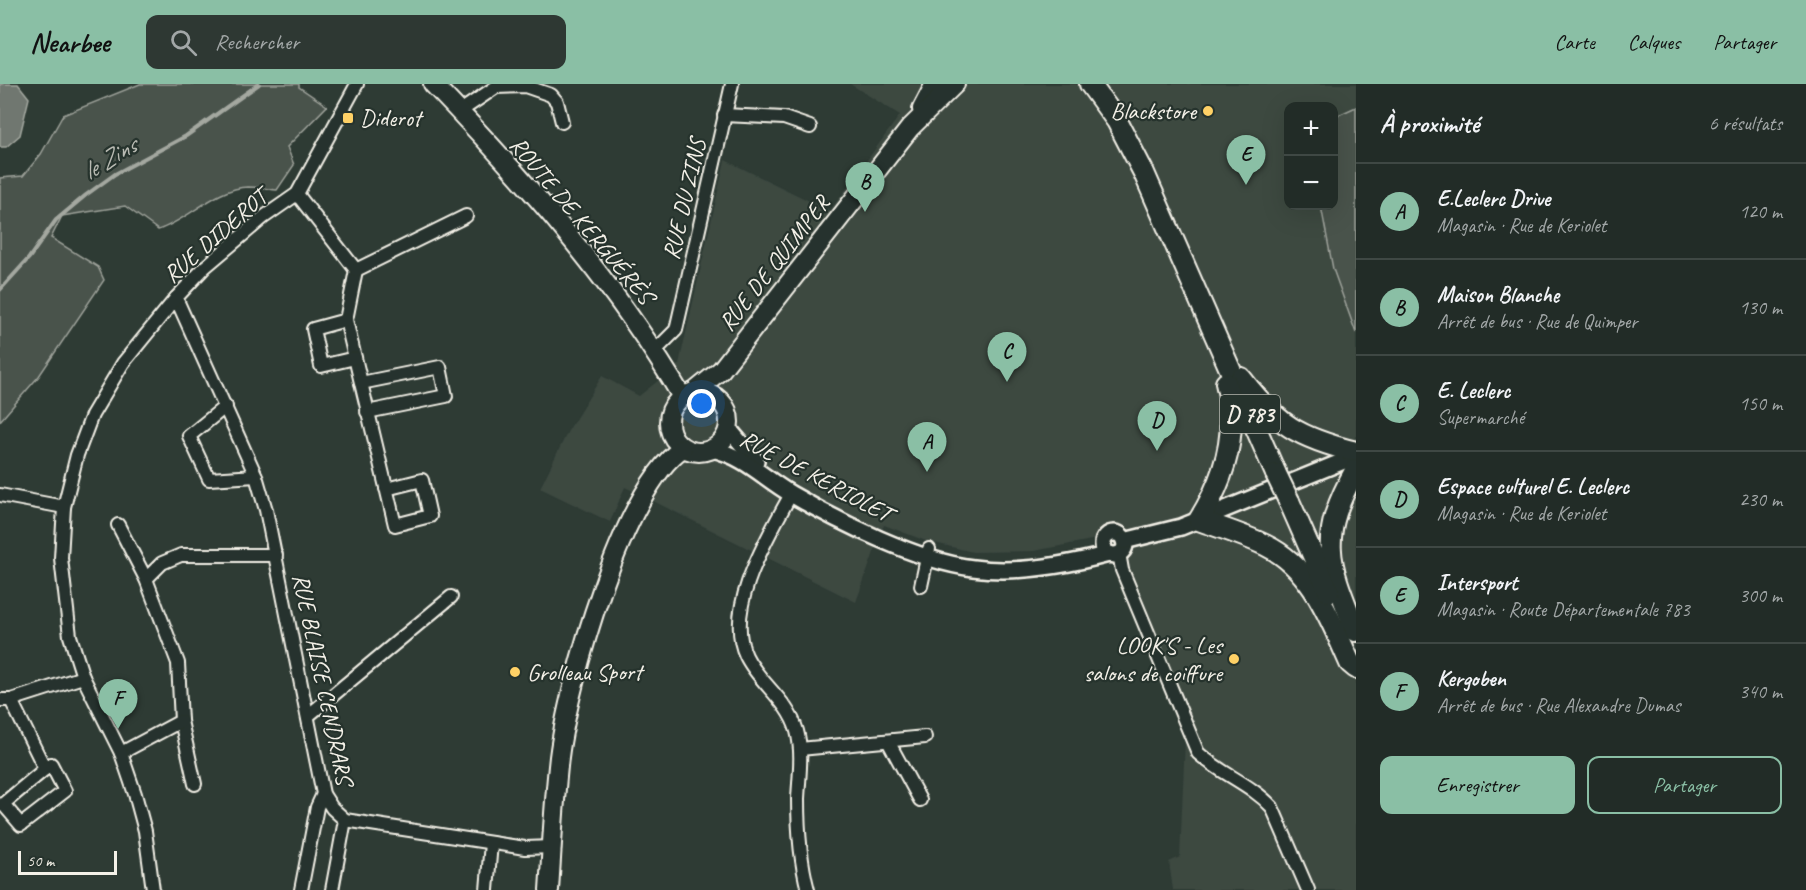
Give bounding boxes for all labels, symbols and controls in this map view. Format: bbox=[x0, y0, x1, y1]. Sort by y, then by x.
search box bbox=[146, 15, 566, 69]
text: Nearbee bbox=[30, 25, 110, 60]
icon: search bbox=[167, 26, 200, 59]
text: Rechercher bbox=[215, 28, 299, 56]
text: Carte bbox=[1554, 29, 1595, 55]
text: Calques bbox=[1628, 29, 1680, 55]
text: Partager bbox=[1713, 29, 1776, 55]
place label: Blackstore bbox=[1111, 96, 1198, 126]
map controls bbox=[1284, 102, 1338, 210]
button: + bbox=[1284, 102, 1338, 156]
place label: Diderot bbox=[360, 103, 424, 133]
marker: Blackstore bbox=[1201, 104, 1215, 118]
text: À proximité bbox=[1380, 107, 1479, 140]
marker: Diderot bbox=[341, 111, 355, 125]
text: 6 résultats bbox=[1709, 111, 1782, 136]
water label: le Zins bbox=[76, 127, 146, 188]
street label: ROUTE DE KERGUÉRÈS bbox=[503, 130, 663, 313]
street label: RUE DU ZINS bbox=[656, 133, 713, 262]
pin: E bbox=[1226, 135, 1266, 185]
button: − bbox=[1284, 156, 1338, 210]
pin: B bbox=[846, 162, 884, 212]
street label: RUE DIDEROT bbox=[157, 179, 278, 289]
text: E.Leclerc Drive bbox=[1437, 185, 1550, 213]
street label: RUE DE QUIMPER bbox=[712, 188, 838, 337]
text: A bbox=[1394, 199, 1405, 224]
text: 120 m bbox=[1739, 199, 1782, 224]
text: Magasin · Rue de Keriolet bbox=[1437, 213, 1606, 238]
text: Maison Blanche bbox=[1437, 281, 1559, 309]
text: B bbox=[1394, 295, 1405, 320]
text: 130 m bbox=[1739, 295, 1782, 320]
text: Arrêt de bus · Rue de Quimper bbox=[1437, 309, 1638, 334]
pin: C bbox=[988, 332, 1026, 382]
text: E. Leclerc bbox=[1437, 377, 1510, 405]
your location bbox=[687, 389, 716, 418]
text: C bbox=[1395, 391, 1404, 416]
text: 150 m bbox=[1739, 391, 1782, 416]
road number: D 783 bbox=[1220, 395, 1280, 433]
pin: D bbox=[1138, 402, 1176, 451]
text: Supermarché bbox=[1437, 405, 1524, 430]
pin: A bbox=[908, 422, 946, 472]
street label: RUE DE KERIOLET bbox=[735, 423, 902, 531]
text: Espace culturel E. Leclerc bbox=[1437, 473, 1629, 501]
text: D bbox=[1394, 487, 1405, 512]
text: 230 m bbox=[1739, 487, 1782, 512]
text: Magasin · Rue de Keriolet bbox=[1437, 501, 1606, 526]
text: Intersport bbox=[1437, 569, 1518, 597]
street label: RUE BLAISE CENDRARS bbox=[286, 571, 361, 791]
text: E bbox=[1394, 583, 1405, 608]
text: 300 m bbox=[1739, 583, 1782, 608]
text: Magasin · Route Départementale 783 bbox=[1437, 597, 1690, 622]
place label: LOOK'S - Les salons de coiffure bbox=[1084, 630, 1225, 688]
marker: LOOK'S - Les salons de coiffure bbox=[1227, 652, 1241, 666]
place label: Grolleau Sport bbox=[527, 657, 645, 687]
marker: Grolleau Sport bbox=[508, 665, 522, 679]
text: Kergoben bbox=[1437, 665, 1506, 693]
text: F bbox=[1395, 679, 1404, 704]
text: 340 m bbox=[1739, 679, 1782, 704]
pin: F bbox=[98, 680, 138, 729]
text: Arrêt de bus · Rue Alexandre Dumas bbox=[1437, 693, 1680, 718]
button: Enregistrer bbox=[1380, 756, 1575, 814]
button: Partager bbox=[1587, 756, 1782, 814]
scale bar bbox=[18, 848, 117, 876]
text: 50 m bbox=[27, 851, 54, 871]

